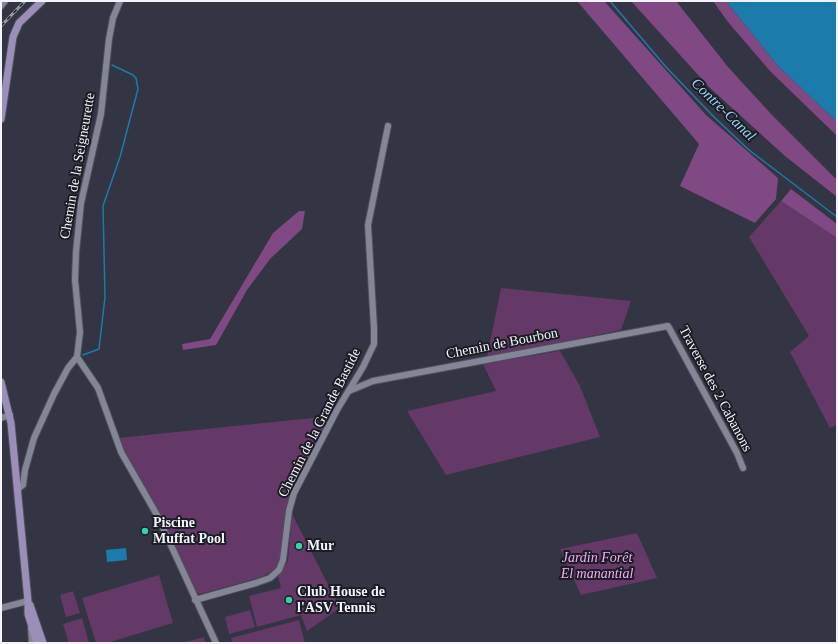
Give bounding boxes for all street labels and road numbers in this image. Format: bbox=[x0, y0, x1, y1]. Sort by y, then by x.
street label: Chemin de la Seigneurette bbox=[57, 92, 99, 240]
street label: Traverse des 2 Cabanons bbox=[675, 323, 755, 455]
street label: Chemin de Bourbon bbox=[445, 325, 559, 363]
street label: Chemin de la Grande Bastide bbox=[275, 346, 365, 500]

